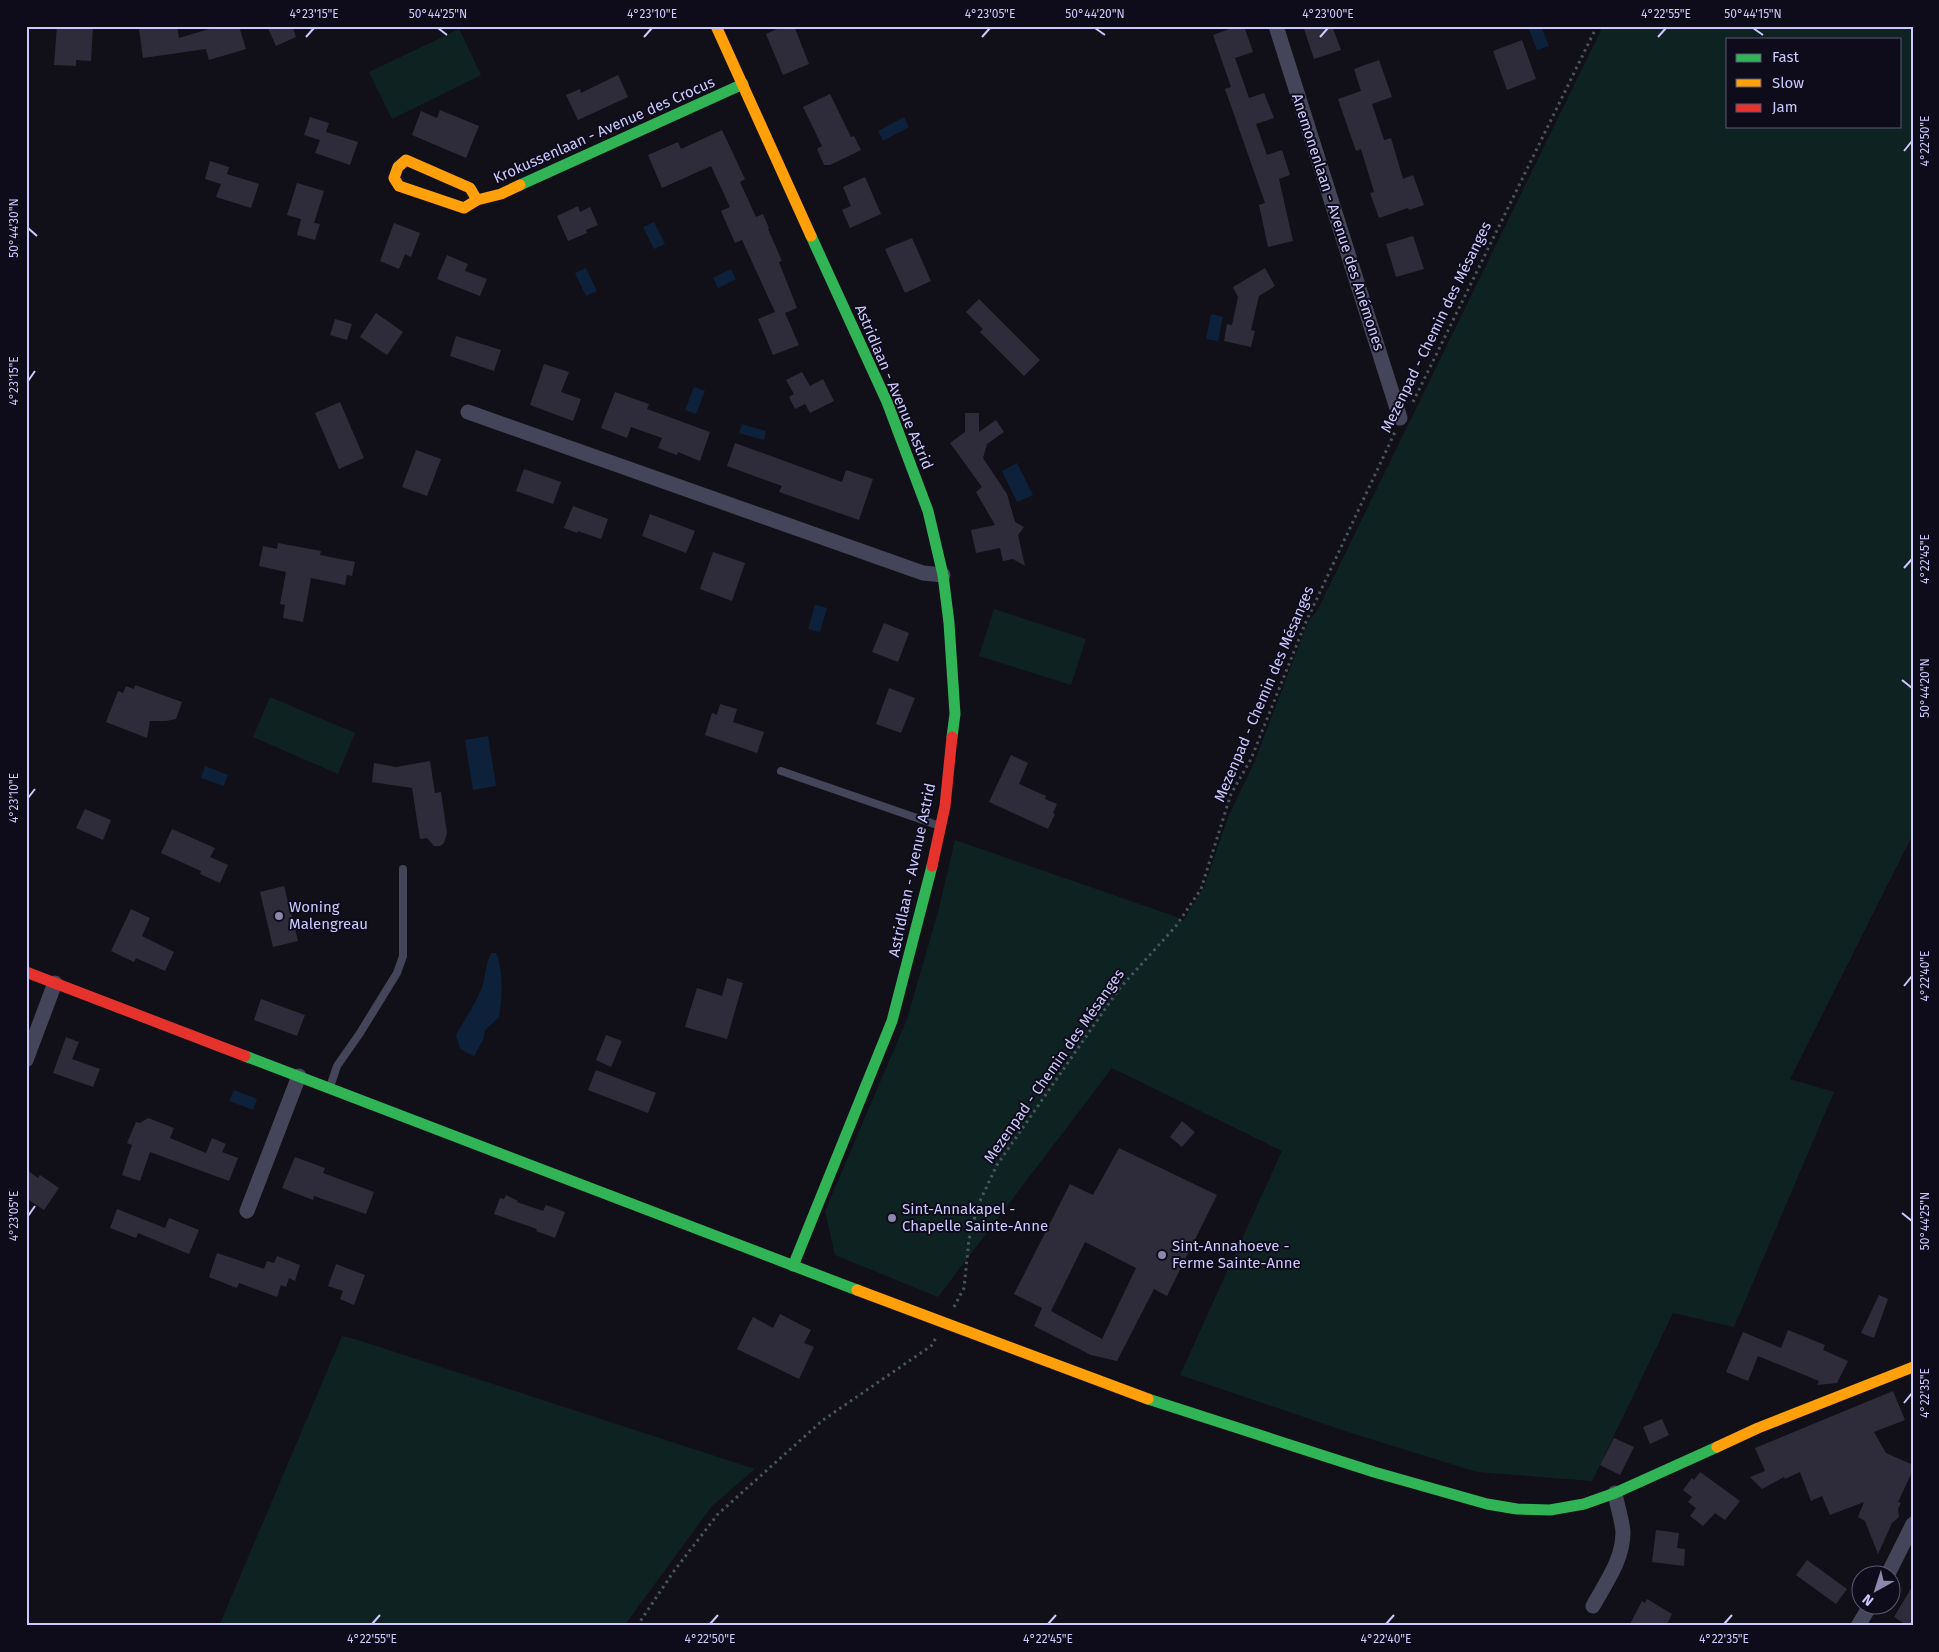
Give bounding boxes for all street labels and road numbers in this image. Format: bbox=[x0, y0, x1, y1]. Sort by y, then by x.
street label: Krokussenlaan - Avenue des Crocus bbox=[491, 73, 717, 187]
street label: Anemonenlaan - Avenue des Anémones bbox=[1288, 91, 1388, 353]
street label: Mezenpad - Chemin des Mésanges bbox=[1377, 219, 1495, 435]
street label: Astridlaan - Avenue Astrid bbox=[851, 302, 937, 472]
street label: Mezenpad - Chemin des Mésanges bbox=[1210, 583, 1318, 805]
street label: Astridlaan - Avenue Astrid bbox=[885, 782, 939, 958]
street label: Mezenpad - Chemin des Mésanges bbox=[980, 966, 1128, 1166]

